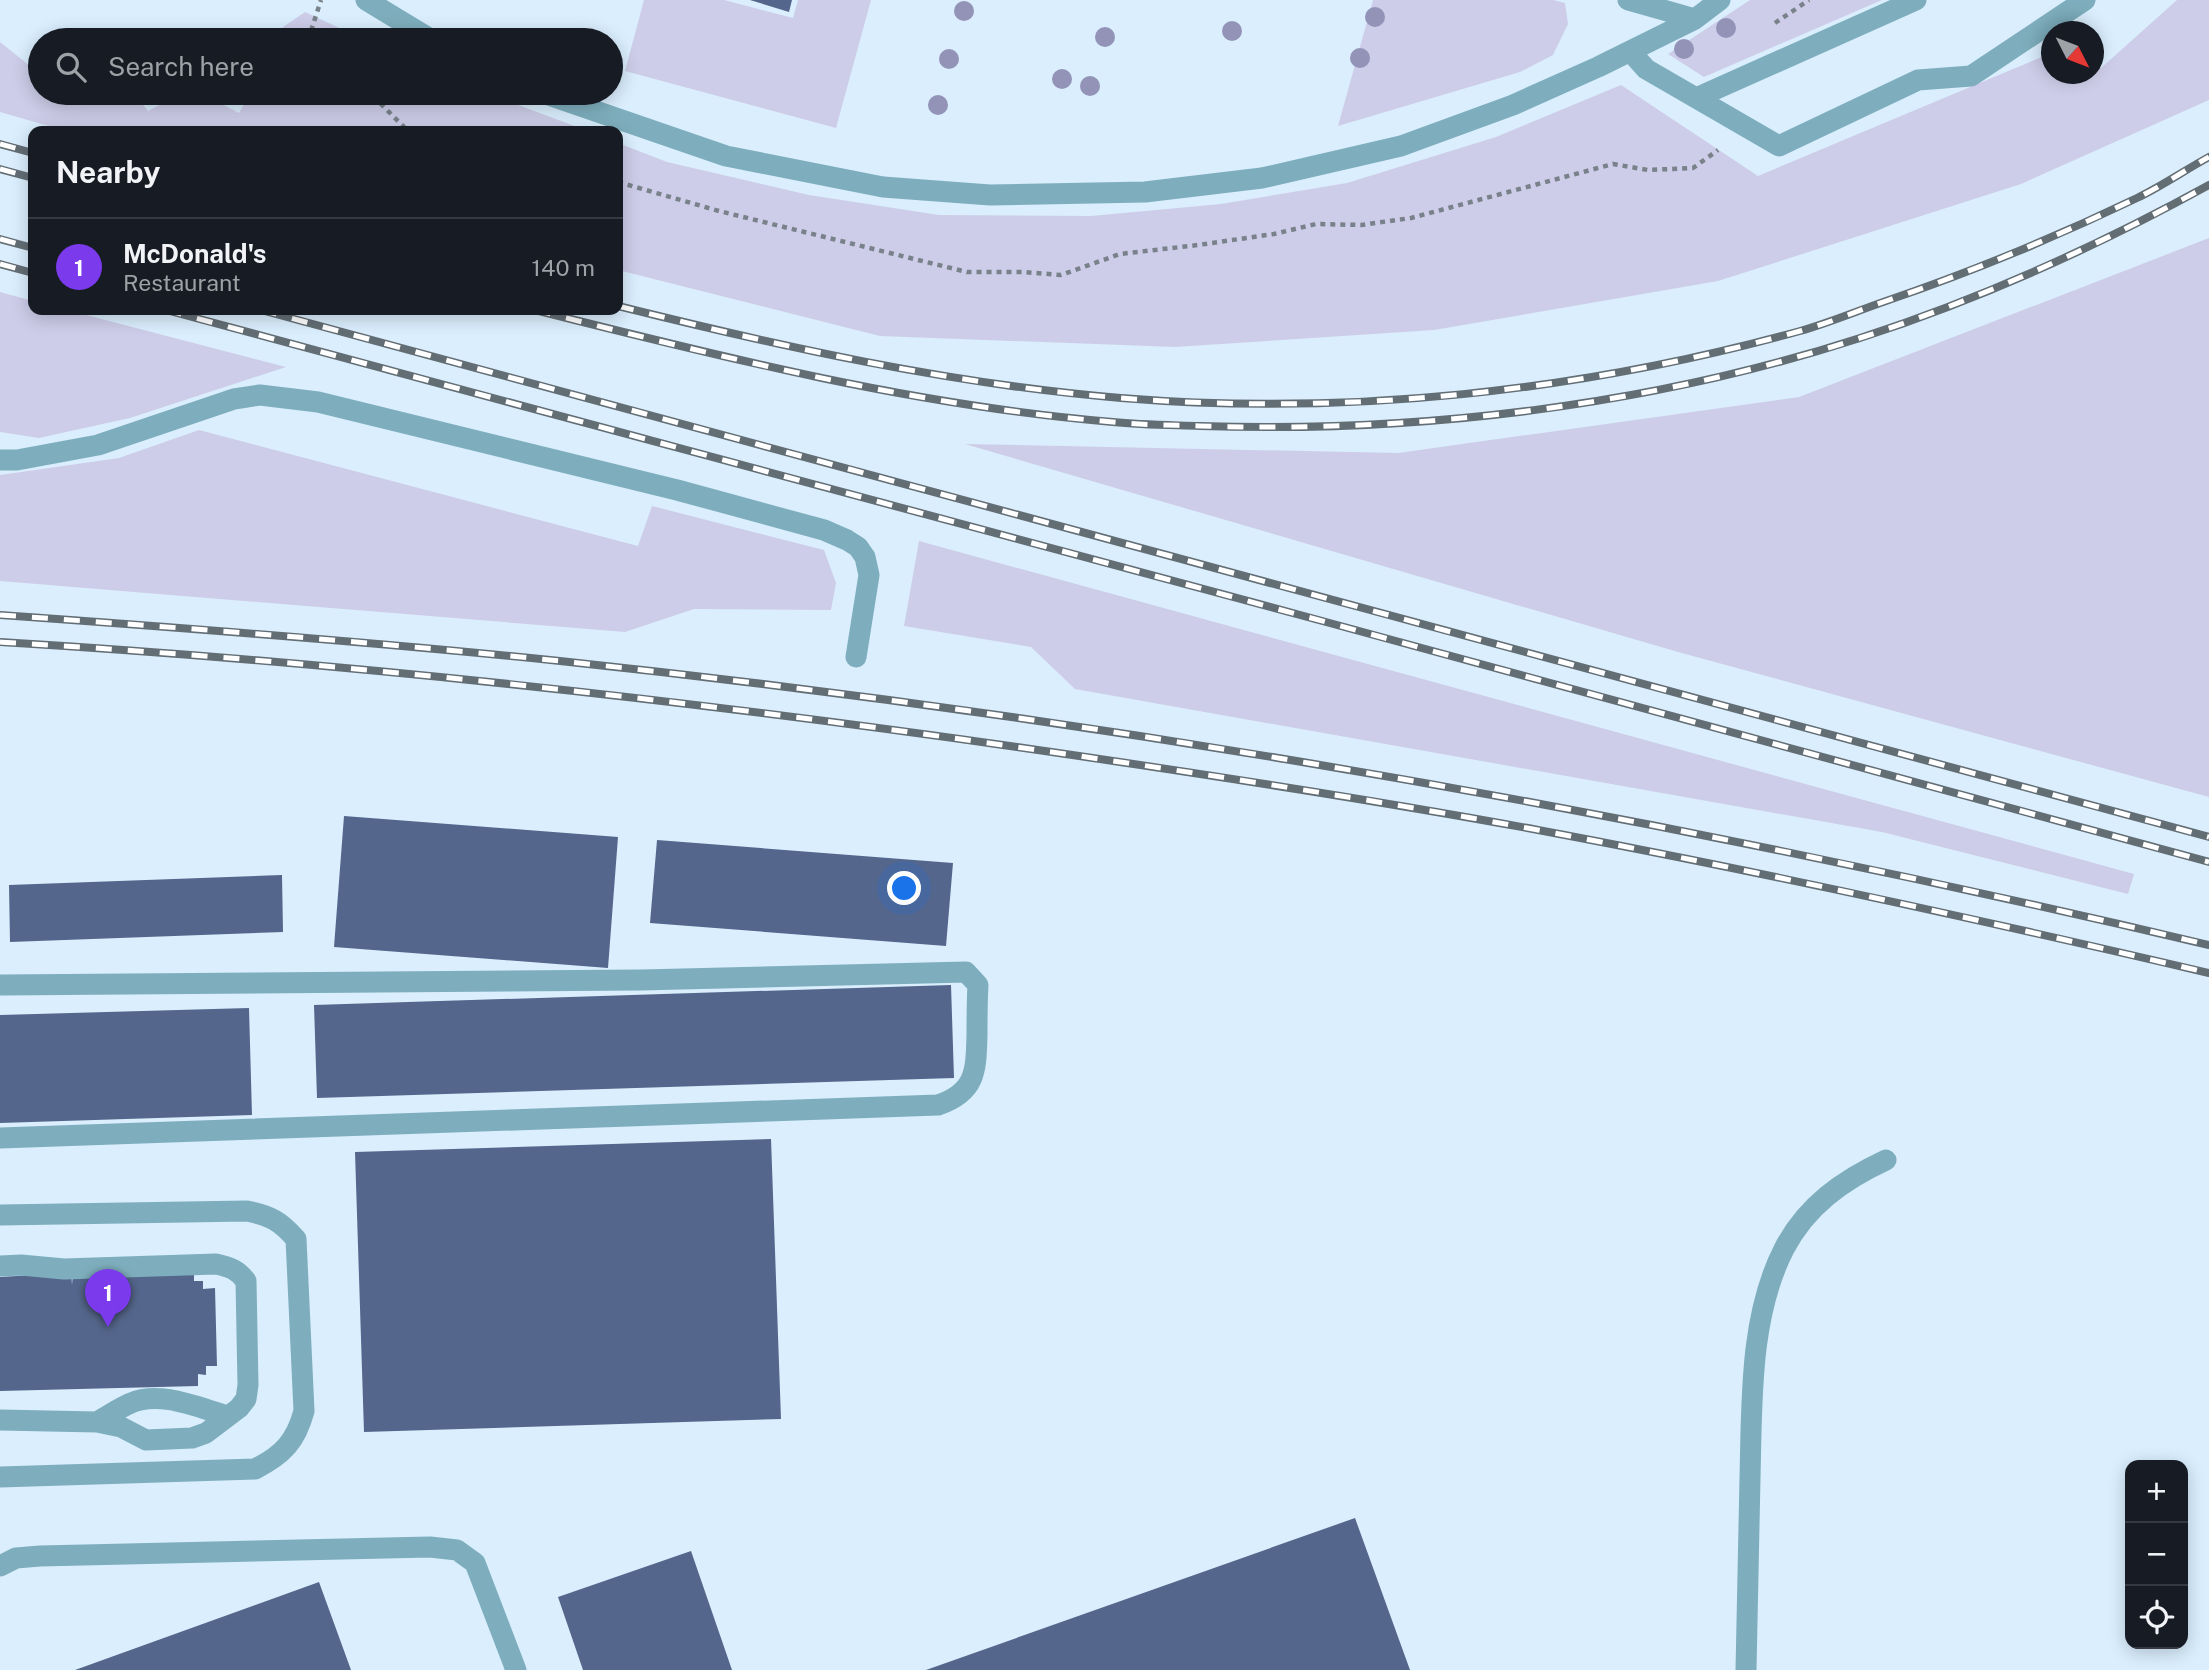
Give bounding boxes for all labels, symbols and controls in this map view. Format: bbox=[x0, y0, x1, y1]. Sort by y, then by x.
north arrow bbox=[2041, 21, 2104, 84]
search box bbox=[28, 28, 623, 105]
icon: search bbox=[52, 48, 90, 86]
text: Search here bbox=[108, 51, 254, 82]
text: Nearby bbox=[56, 154, 160, 190]
text: McDonald's bbox=[123, 238, 266, 269]
text: 1 bbox=[74, 254, 84, 281]
text: 140 m bbox=[532, 254, 595, 281]
text: Restaurant bbox=[123, 269, 241, 296]
your location bbox=[887, 871, 921, 905]
pin: 1 bbox=[85, 1269, 131, 1327]
map controls bbox=[2125, 1460, 2188, 1649]
button: + bbox=[2125, 1460, 2188, 1523]
button: − bbox=[2125, 1523, 2188, 1586]
button: locate bbox=[2125, 1586, 2188, 1649]

